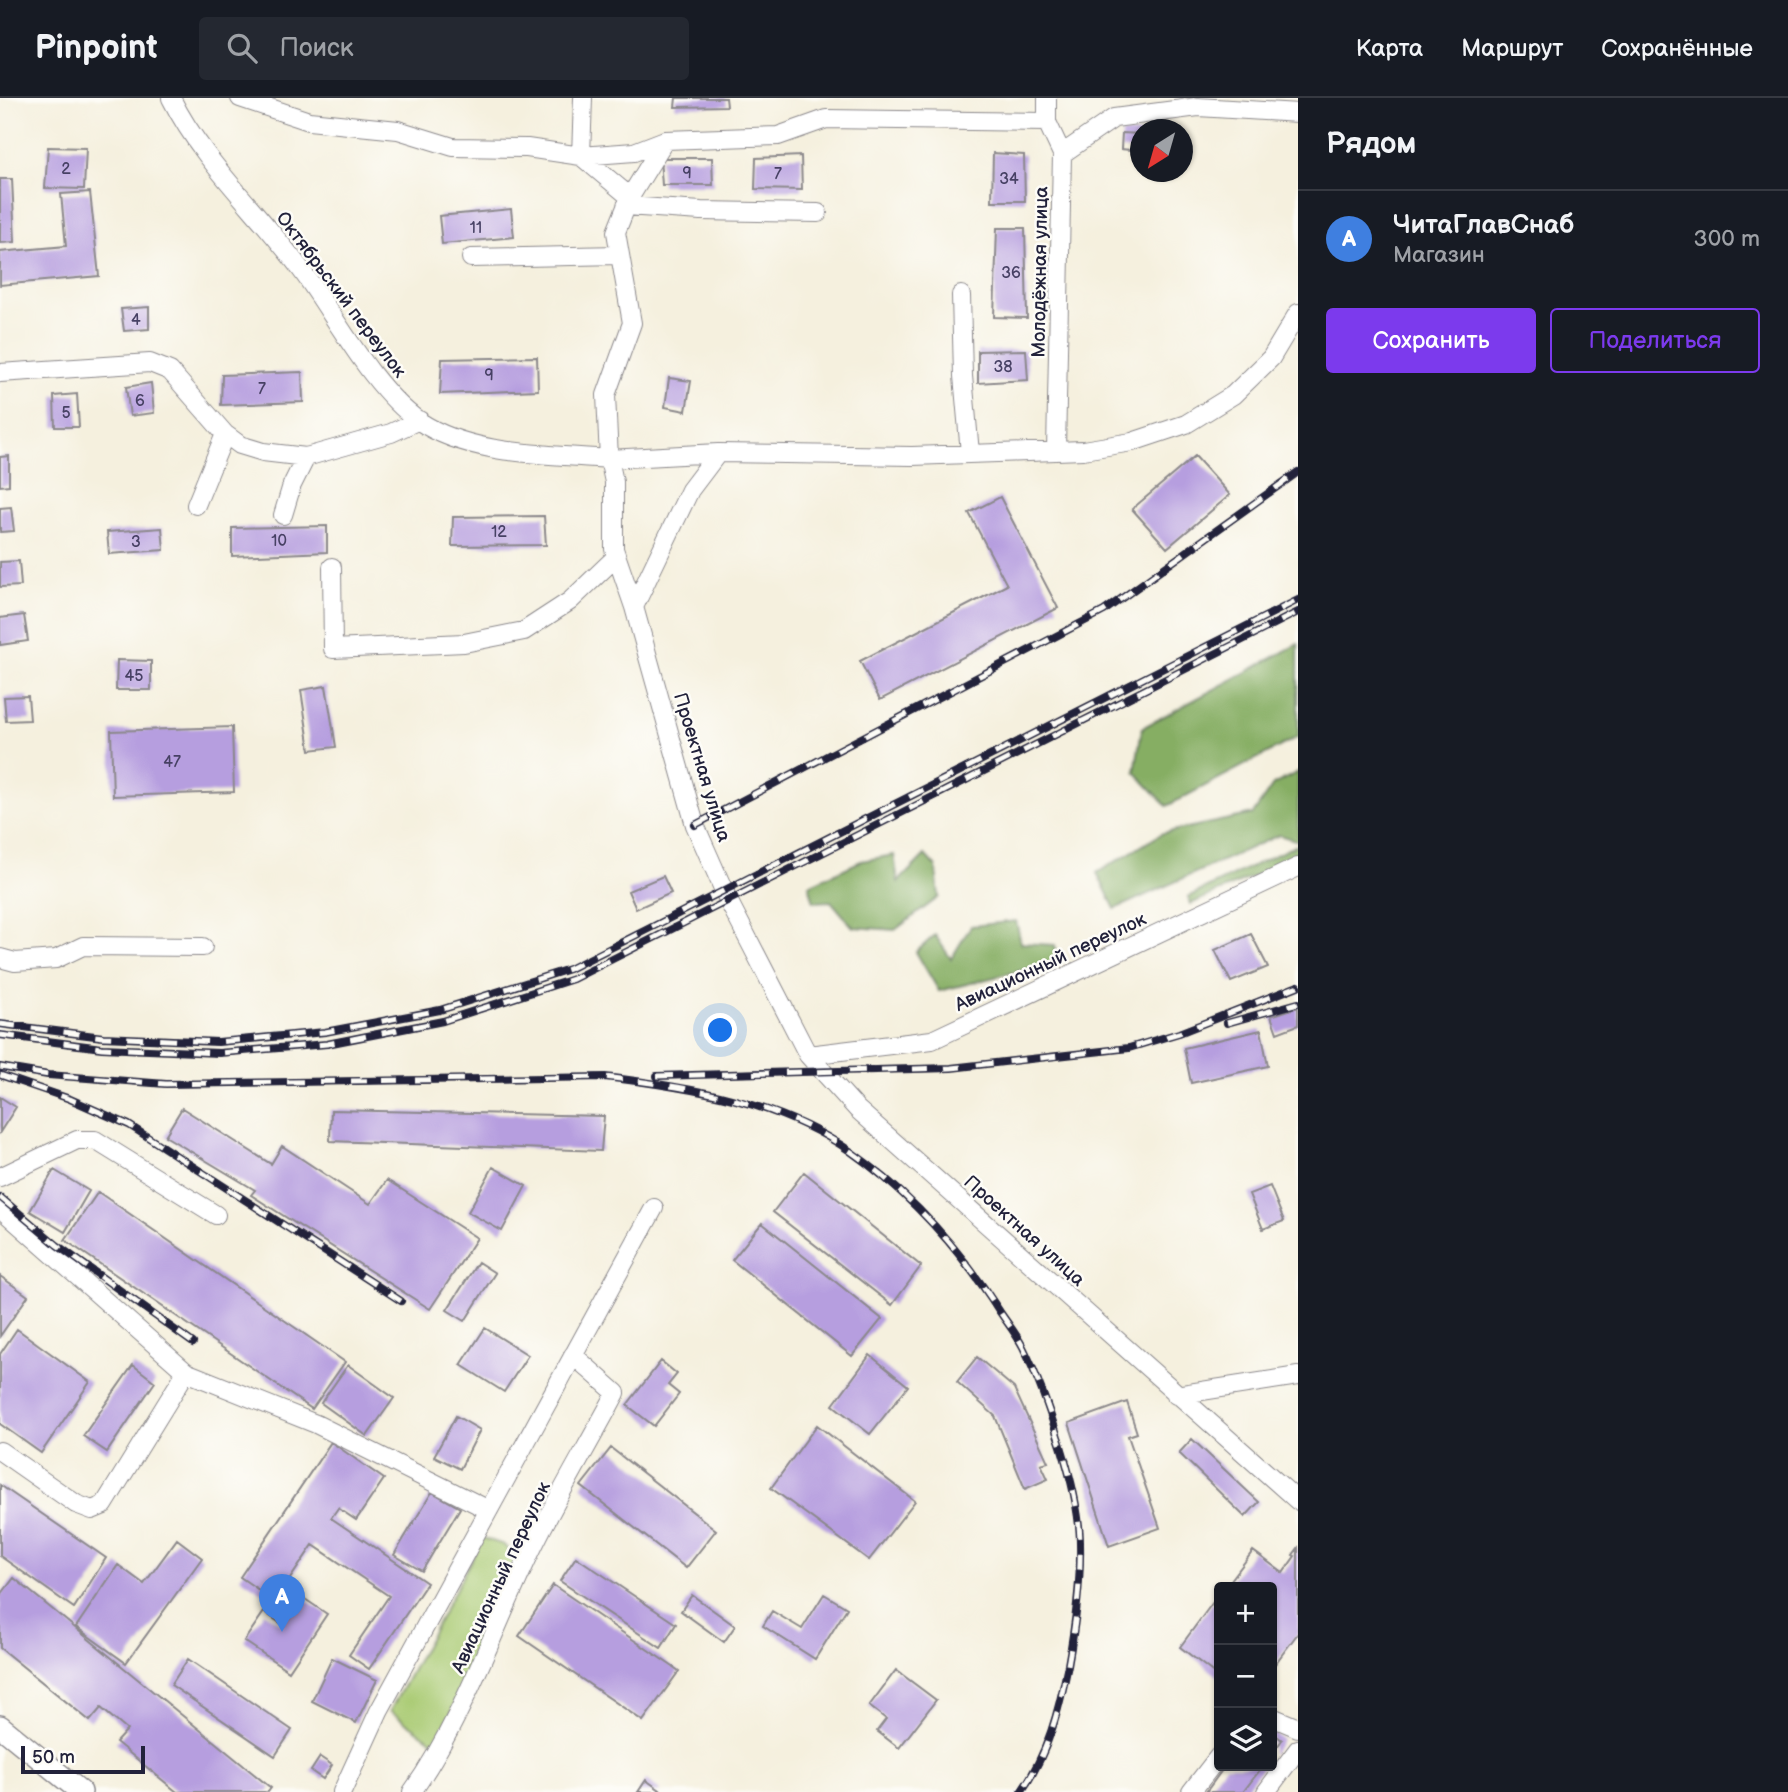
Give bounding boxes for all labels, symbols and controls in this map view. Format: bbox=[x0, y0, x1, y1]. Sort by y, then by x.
search box bbox=[199, 17, 689, 80]
text: Pinpoint bbox=[35, 28, 157, 68]
icon: search bbox=[223, 29, 261, 67]
text: Поиск bbox=[279, 33, 354, 64]
text: Карта bbox=[1356, 34, 1423, 63]
text: Маршрут bbox=[1461, 34, 1563, 63]
text: Сохранённые bbox=[1601, 34, 1753, 63]
north arrow bbox=[1130, 119, 1193, 182]
text: Рядом bbox=[1326, 126, 1416, 162]
house number: 2 bbox=[61, 160, 71, 179]
house number: 9 bbox=[682, 164, 692, 183]
house number: 7 bbox=[774, 165, 782, 184]
house number: 34 bbox=[999, 170, 1019, 189]
street label: Молодёжная улица bbox=[1028, 186, 1053, 358]
street label: Октябрьский переулок bbox=[271, 207, 411, 383]
text: ЧитаГлавСнаб bbox=[1393, 210, 1574, 241]
house number: 11 bbox=[470, 219, 482, 238]
text: A bbox=[1342, 225, 1356, 253]
text: 300 m bbox=[1694, 225, 1760, 253]
text: Магазин bbox=[1393, 241, 1485, 269]
house number: 36 bbox=[1001, 264, 1021, 283]
button: Сохранить bbox=[1326, 308, 1536, 373]
button: Поделиться bbox=[1550, 308, 1760, 373]
house number: 4 bbox=[131, 311, 141, 330]
house number: 38 bbox=[993, 358, 1013, 377]
house number: 9 bbox=[484, 366, 494, 385]
house number: 7 bbox=[258, 380, 266, 399]
house number: 6 bbox=[135, 392, 145, 411]
house number: 5 bbox=[61, 404, 71, 423]
house number: 12 bbox=[491, 523, 507, 542]
house number: 10 bbox=[271, 532, 287, 551]
house number: 3 bbox=[131, 533, 141, 552]
house number: 45 bbox=[125, 667, 143, 686]
street label: Проектная улица bbox=[668, 690, 735, 845]
house number: 47 bbox=[163, 753, 181, 772]
street label: Авиационный переулок bbox=[950, 908, 1150, 1017]
your location bbox=[703, 1013, 737, 1047]
street label: Проектная улица bbox=[959, 1171, 1089, 1291]
street label: Авиационный переулок bbox=[446, 1478, 556, 1678]
pin: A bbox=[259, 1574, 305, 1632]
map controls bbox=[1214, 1582, 1277, 1771]
button: + bbox=[1214, 1582, 1277, 1645]
button: − bbox=[1214, 1645, 1277, 1708]
button: layers bbox=[1214, 1708, 1277, 1771]
scale bar bbox=[21, 1743, 145, 1775]
text: 50 m bbox=[32, 1746, 75, 1769]

